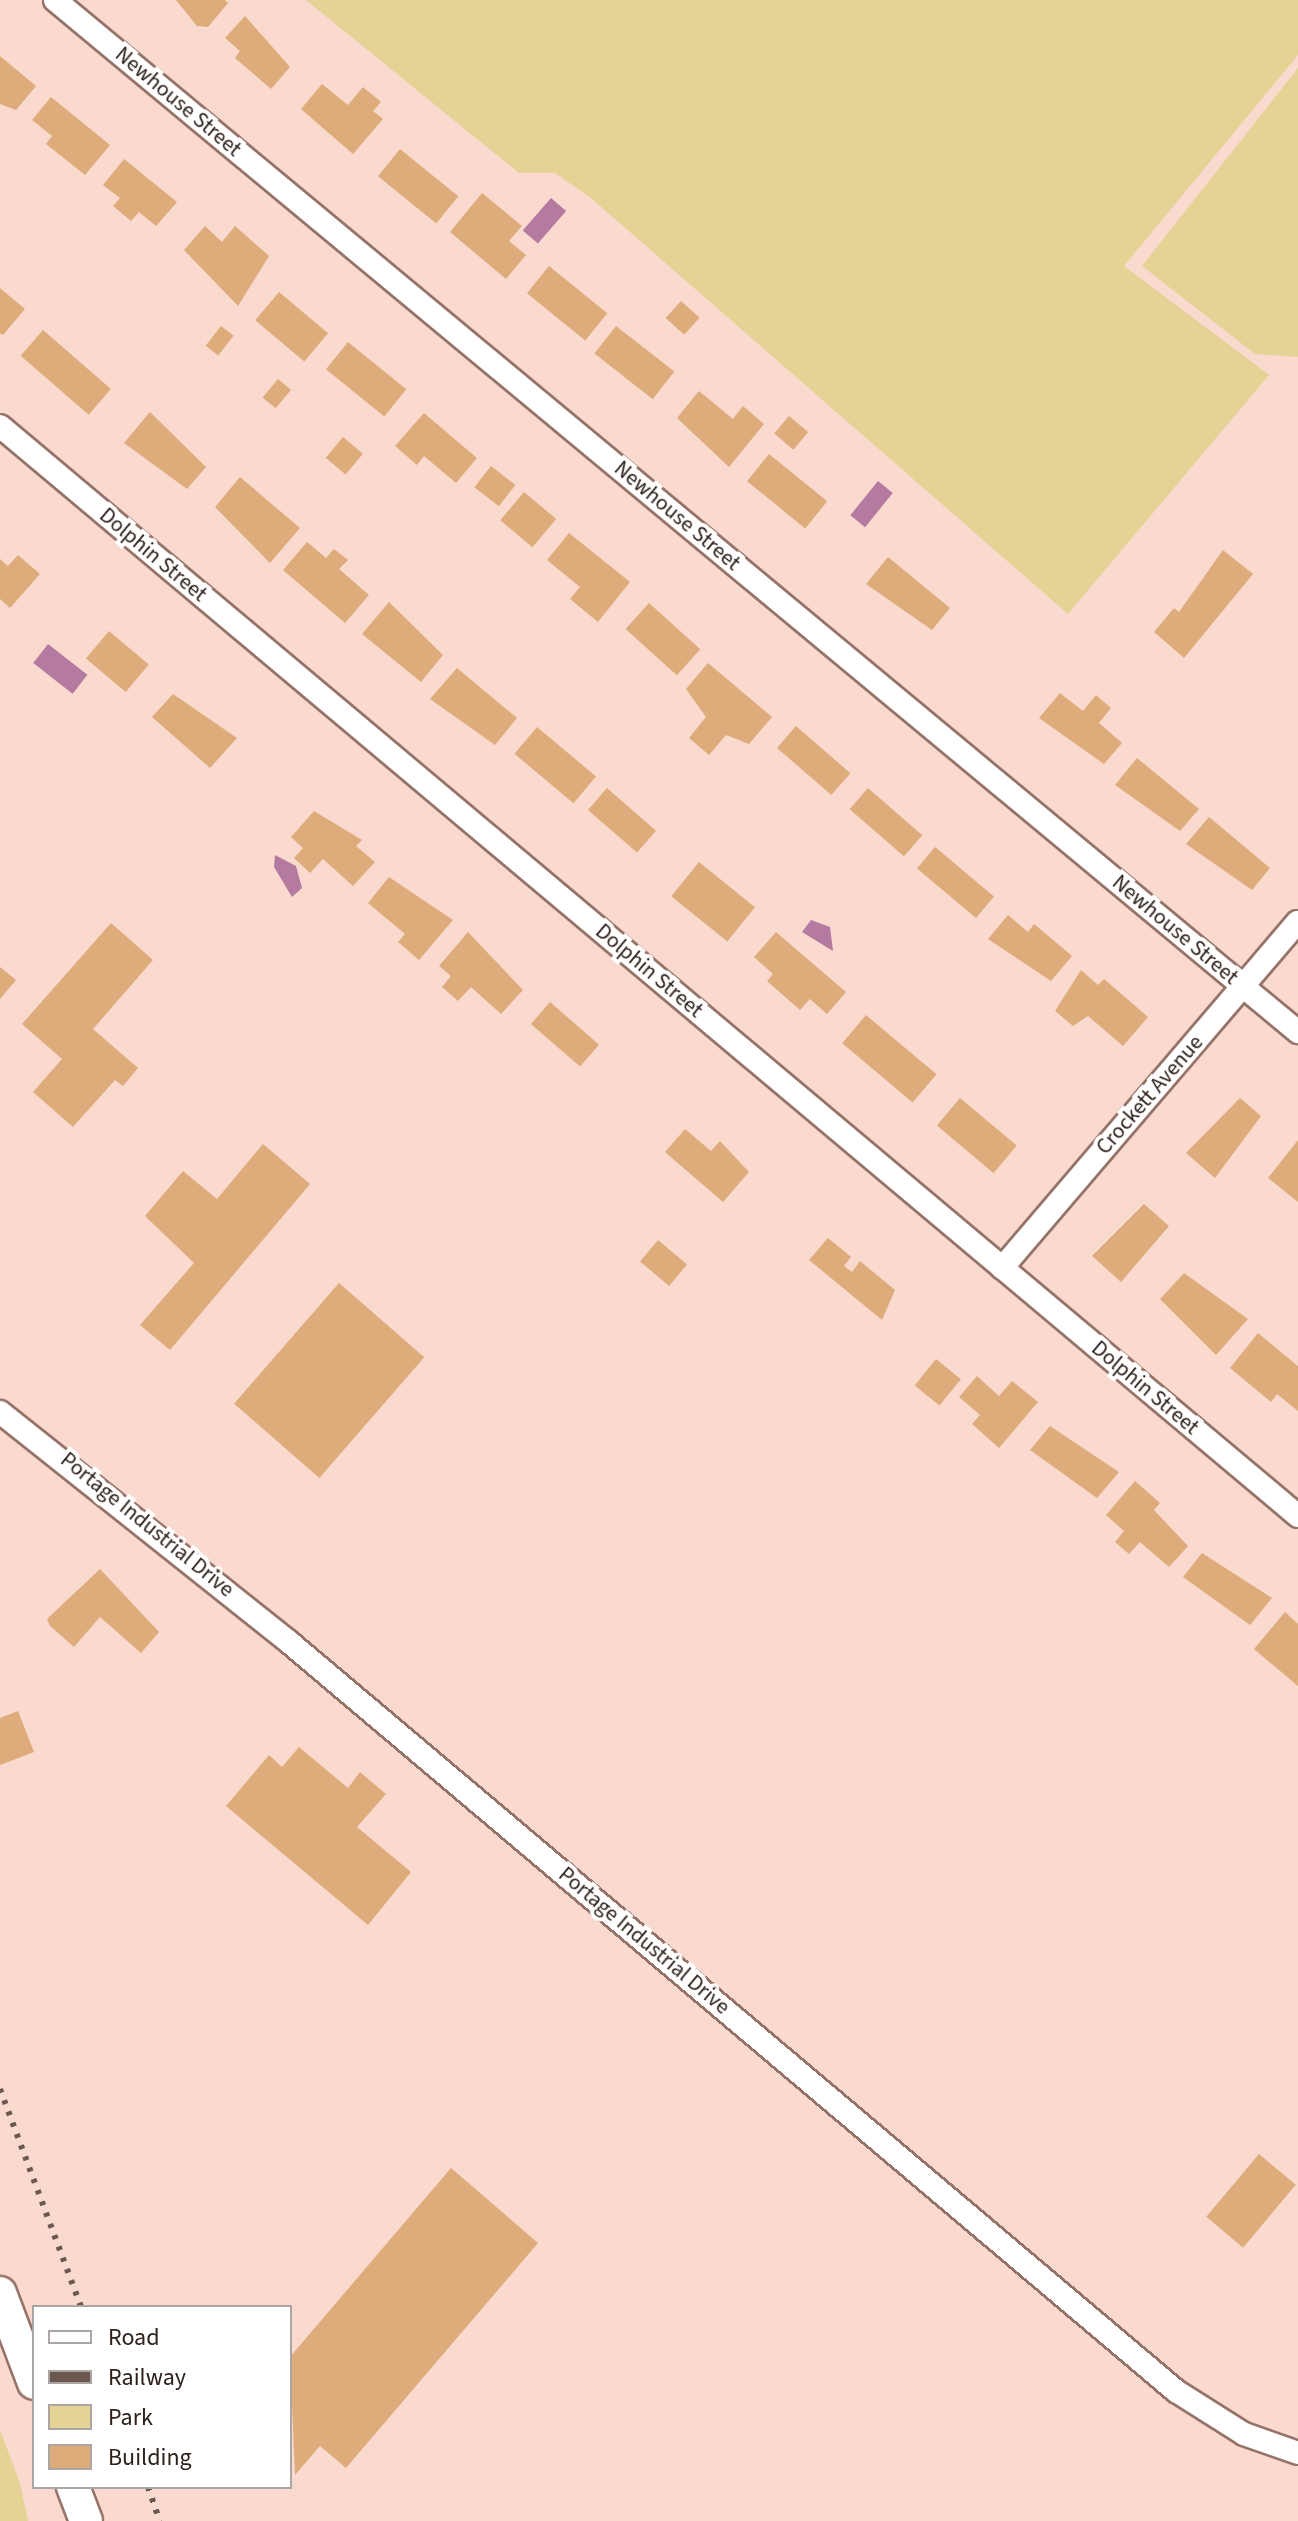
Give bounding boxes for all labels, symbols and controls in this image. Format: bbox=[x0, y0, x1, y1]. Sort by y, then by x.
street label: Newhouse Street bbox=[110, 42, 246, 162]
street label: Newhouse Street bbox=[609, 456, 745, 576]
street label: Dolphin Street bbox=[94, 502, 212, 608]
street label: Newhouse Street bbox=[1107, 870, 1243, 990]
street label: Dolphin Street bbox=[590, 918, 708, 1024]
street label: Crockett Avenue bbox=[1091, 1030, 1209, 1160]
street label: Dolphin Street bbox=[1086, 1335, 1204, 1441]
street label: Portage Industrial Drive bbox=[55, 1447, 239, 1603]
street label: Portage Industrial Drive bbox=[553, 1862, 735, 2020]
legend bbox=[32, 2305, 292, 2489]
text: Road bbox=[108, 2320, 160, 2355]
text: Railway bbox=[108, 2360, 186, 2395]
text: Park bbox=[108, 2400, 153, 2435]
text: Building bbox=[108, 2440, 192, 2475]

